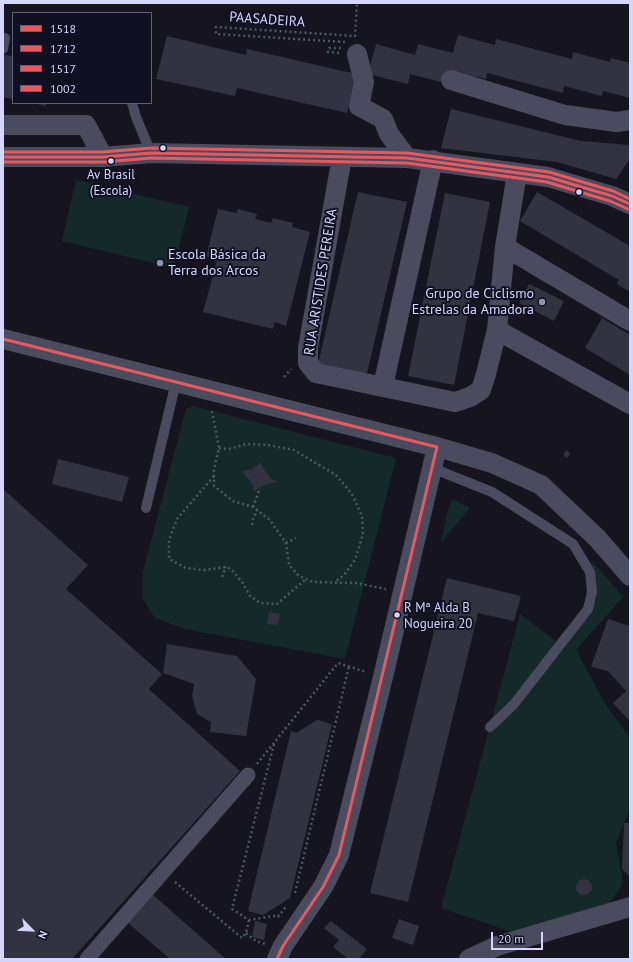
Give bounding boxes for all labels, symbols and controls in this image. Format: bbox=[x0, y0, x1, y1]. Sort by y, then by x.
street label: PAASADEIRA bbox=[229, 9, 305, 31]
legend bbox=[12, 12, 152, 104]
text: 1518 bbox=[50, 21, 76, 36]
text: 1712 bbox=[50, 41, 76, 56]
text: 1517 bbox=[50, 61, 76, 76]
text: 1002 bbox=[50, 81, 76, 96]
unlabelled marker bbox=[158, 143, 168, 153]
marker: Av Brasil (Escola) bbox=[106, 156, 116, 166]
place label: Av Brasil (Escola) bbox=[87, 167, 135, 198]
unlabelled marker bbox=[574, 187, 584, 197]
street label: RUA ARISTIDES PEREIRA bbox=[301, 207, 341, 357]
place label: Escola Básica da Terra dos Arcos bbox=[168, 247, 266, 280]
marker: Escola Básica da Terra dos Arcos bbox=[155, 258, 165, 268]
place label: Grupo de Ciclismo Estrelas da Amadora bbox=[412, 286, 534, 318]
marker: Grupo de Ciclismo Estrelas da Amadora bbox=[537, 297, 547, 307]
place label: R Mª Alda B Nogueira 20 bbox=[404, 600, 472, 631]
marker: R Mª Alda B Nogueira 20 bbox=[392, 610, 402, 620]
north arrow bbox=[12, 910, 52, 950]
scale bar bbox=[493, 924, 545, 950]
text: N bbox=[35, 929, 51, 941]
text: 20 m bbox=[498, 931, 524, 946]

